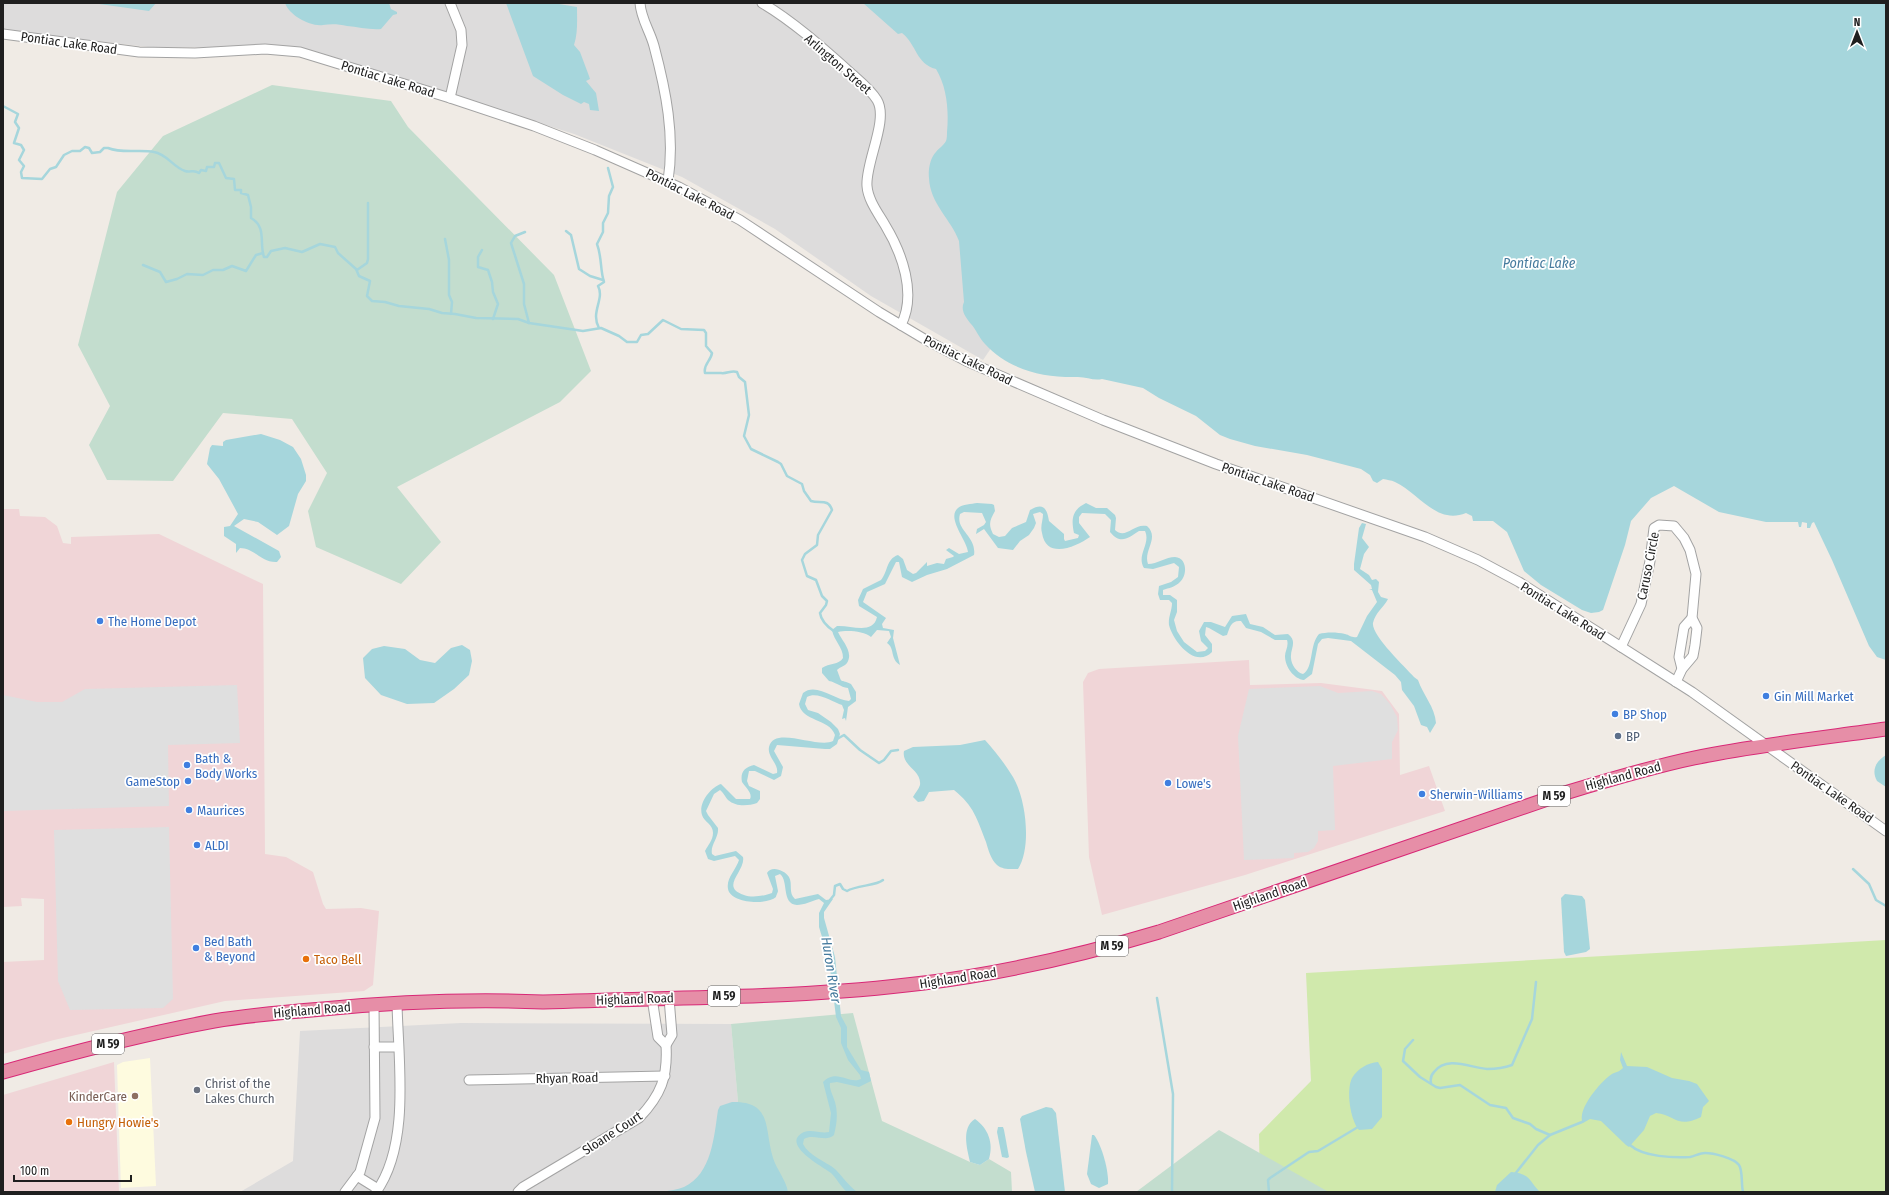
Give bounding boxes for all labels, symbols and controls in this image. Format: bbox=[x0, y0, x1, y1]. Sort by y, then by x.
north arrow bbox=[1837, 12, 1877, 52]
text: N bbox=[1854, 16, 1860, 29]
street label: Pontiac Lake Road bbox=[20, 29, 118, 57]
street label: Arlington Street bbox=[801, 31, 875, 98]
street label: Pontiac Lake Road bbox=[339, 58, 437, 100]
street label: Pontiac Lake Road bbox=[643, 165, 737, 223]
water label: Pontiac Lake bbox=[1503, 255, 1576, 272]
street label: Pontiac Lake Road bbox=[921, 332, 1015, 388]
street label: Pontiac Lake Road bbox=[1220, 459, 1316, 505]
street label: Caruso Circle bbox=[1634, 531, 1662, 601]
street label: Pontiac Lake Road bbox=[1518, 579, 1608, 643]
place label: The Home Depot bbox=[108, 614, 197, 629]
marker: The Home Depot bbox=[95, 616, 105, 626]
place label: Gin Mill Market bbox=[1774, 689, 1855, 704]
marker: Gin Mill Market bbox=[1761, 691, 1771, 701]
place label: BP Shop bbox=[1623, 707, 1667, 722]
marker: BP Shop bbox=[1610, 709, 1620, 719]
place label: BP bbox=[1626, 729, 1640, 744]
marker: BP bbox=[1613, 731, 1623, 741]
place label: Bath & Body Works bbox=[195, 751, 258, 781]
street label: Pontiac Lake Road bbox=[1788, 758, 1876, 826]
street label: Highland Road bbox=[1584, 759, 1662, 793]
marker: Bath & Body Works bbox=[182, 760, 192, 770]
place label: GameStop bbox=[126, 774, 180, 789]
marker: GameStop bbox=[183, 776, 193, 786]
place label: Lowe's bbox=[1176, 776, 1212, 791]
marker: Lowe's bbox=[1163, 778, 1173, 788]
road number: M 59 bbox=[1538, 786, 1570, 806]
place label: Sherwin-Williams bbox=[1430, 787, 1523, 802]
marker: Sherwin-Williams bbox=[1417, 789, 1427, 799]
place label: Maurices bbox=[197, 803, 245, 818]
marker: Maurices bbox=[184, 805, 194, 815]
place label: ALDI bbox=[205, 838, 229, 853]
marker: ALDI bbox=[192, 840, 202, 850]
street label: Highland Road bbox=[1231, 874, 1309, 914]
place label: Bed Bath & Beyond bbox=[204, 934, 256, 964]
water label: Huron River bbox=[817, 936, 845, 1005]
road number: M 59 bbox=[1096, 936, 1128, 956]
marker: Bed Bath & Beyond bbox=[191, 943, 201, 953]
place label: Taco Bell bbox=[314, 952, 362, 967]
marker: Taco Bell bbox=[301, 954, 311, 964]
street label: Highland Road bbox=[918, 965, 998, 991]
road number: M 59 bbox=[708, 986, 740, 1006]
street label: Highland Road bbox=[596, 990, 674, 1008]
street label: Highland Road bbox=[273, 999, 351, 1021]
road number: M 59 bbox=[92, 1034, 124, 1054]
street label: Rhyan Road bbox=[536, 1070, 598, 1086]
place label: Christ of the Lakes Church bbox=[205, 1076, 275, 1106]
marker: Christ of the Lakes Church bbox=[192, 1085, 202, 1095]
place label: KinderCare bbox=[69, 1089, 127, 1104]
marker: KinderCare bbox=[130, 1091, 140, 1101]
street label: Sloane Court bbox=[579, 1108, 645, 1158]
place label: Hungry Howie's bbox=[77, 1115, 159, 1130]
marker: Hungry Howie's bbox=[64, 1117, 74, 1127]
scale bar bbox=[14, 1157, 131, 1183]
text: 100 m bbox=[20, 1164, 49, 1178]

